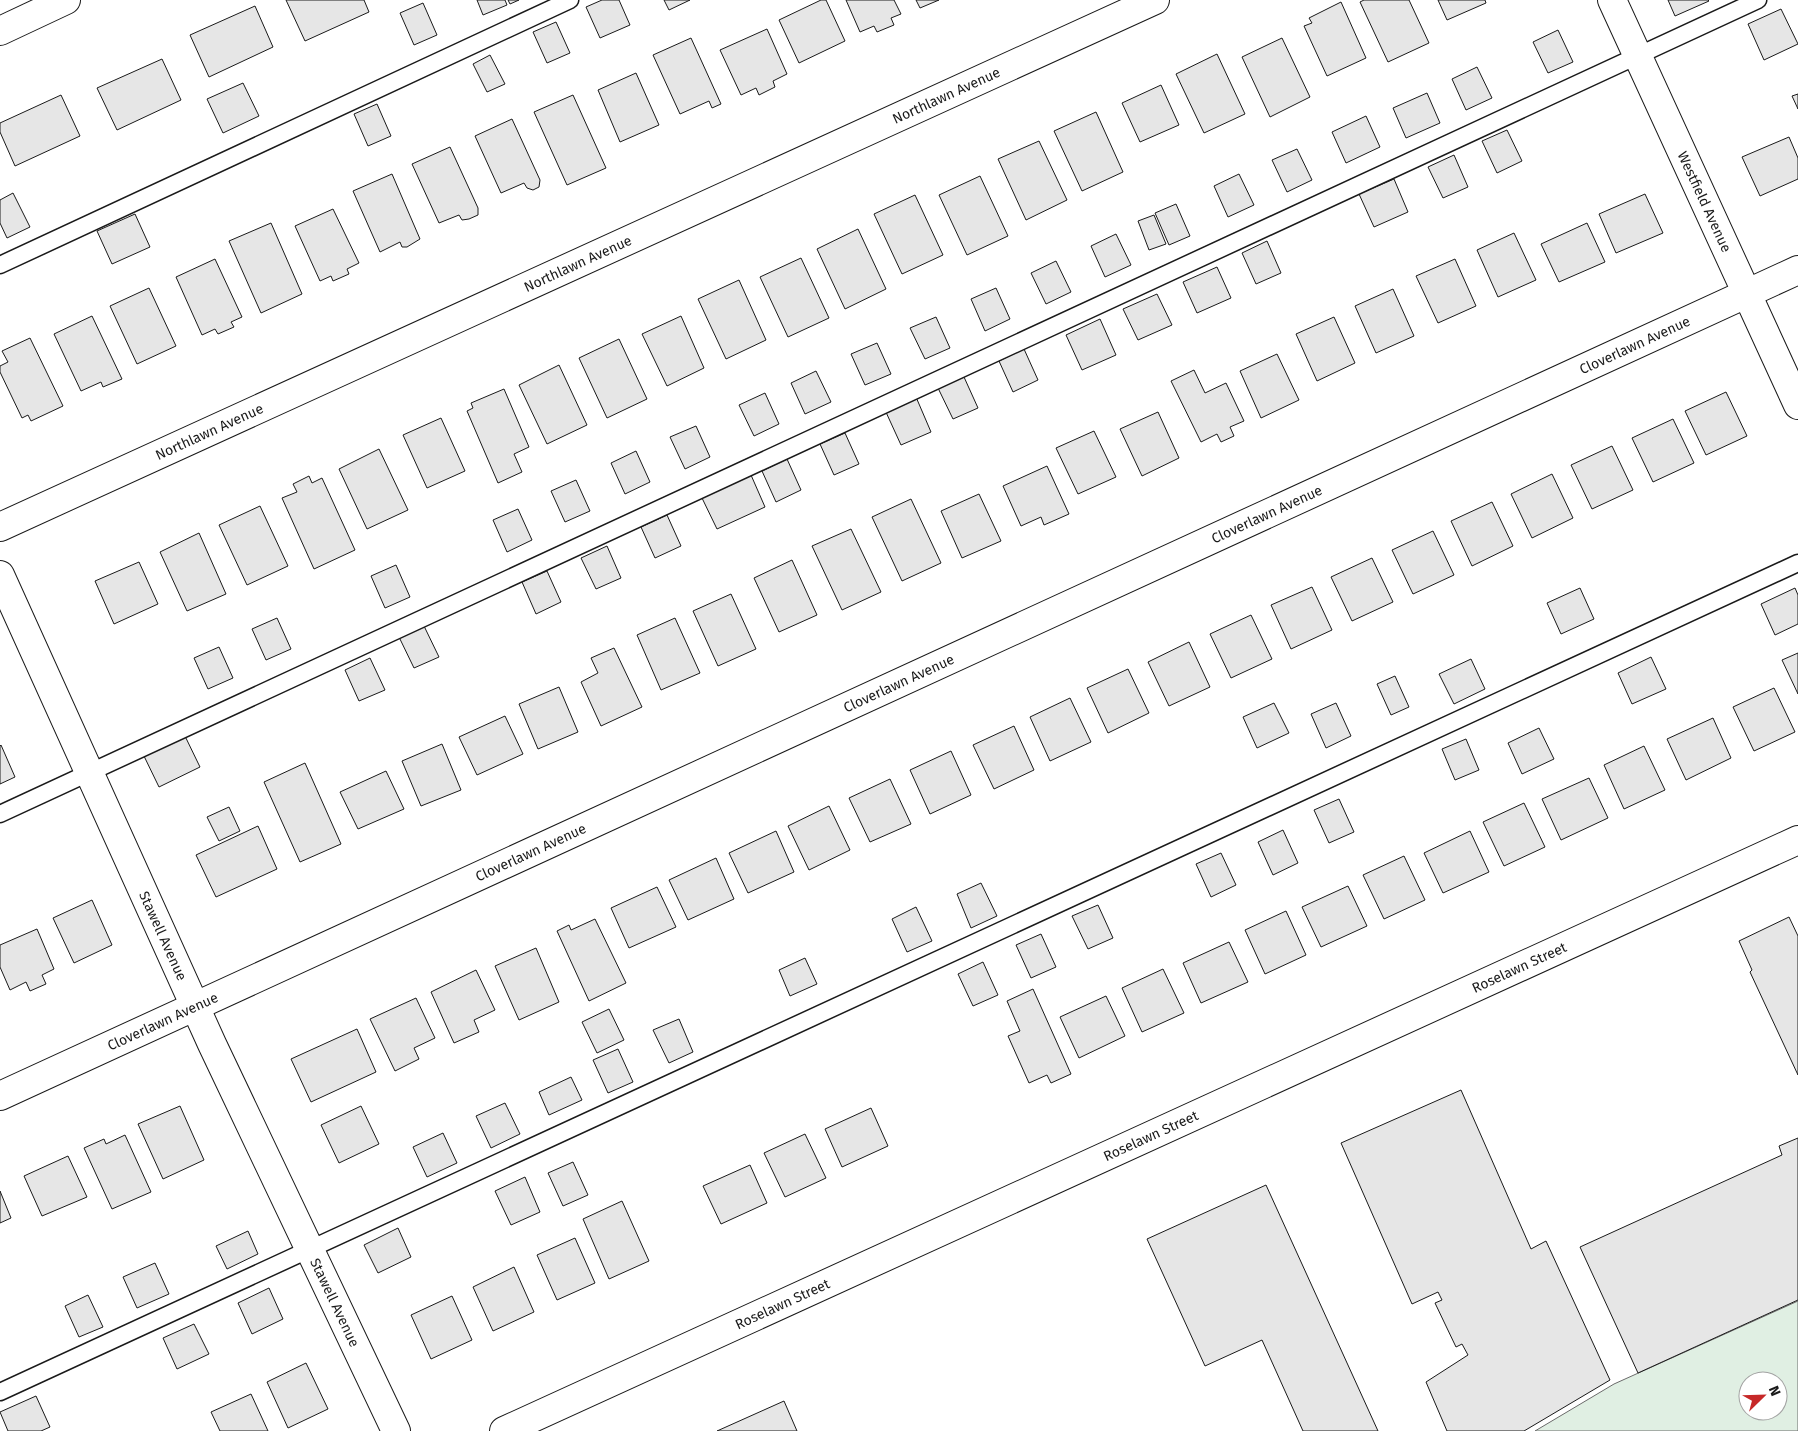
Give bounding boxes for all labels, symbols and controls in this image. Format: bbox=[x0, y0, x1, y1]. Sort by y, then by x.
street label: Northlawn Avenue bbox=[890, 64, 1003, 128]
street label: Westfield Avenue bbox=[1674, 149, 1735, 255]
street label: Northlawn Avenue bbox=[521, 232, 634, 296]
street label: Cloverlawn Avenue bbox=[1577, 313, 1693, 378]
street label: Northlawn Avenue bbox=[153, 400, 266, 464]
street label: Cloverlawn Avenue bbox=[1209, 482, 1325, 547]
street label: Cloverlawn Avenue bbox=[841, 651, 957, 716]
street label: Cloverlawn Avenue bbox=[473, 820, 589, 885]
street label: Stawell Avenue bbox=[135, 889, 190, 983]
street label: Roselawn Street bbox=[1469, 938, 1570, 997]
street label: Cloverlawn Avenue bbox=[105, 989, 221, 1054]
street label: Roselawn Street bbox=[1101, 1107, 1202, 1165]
street label: Stawell Avenue bbox=[306, 1256, 363, 1350]
street label: Roselawn Street bbox=[733, 1275, 833, 1333]
north arrow bbox=[1738, 1371, 1788, 1421]
text: N bbox=[1765, 1384, 1784, 1399]

